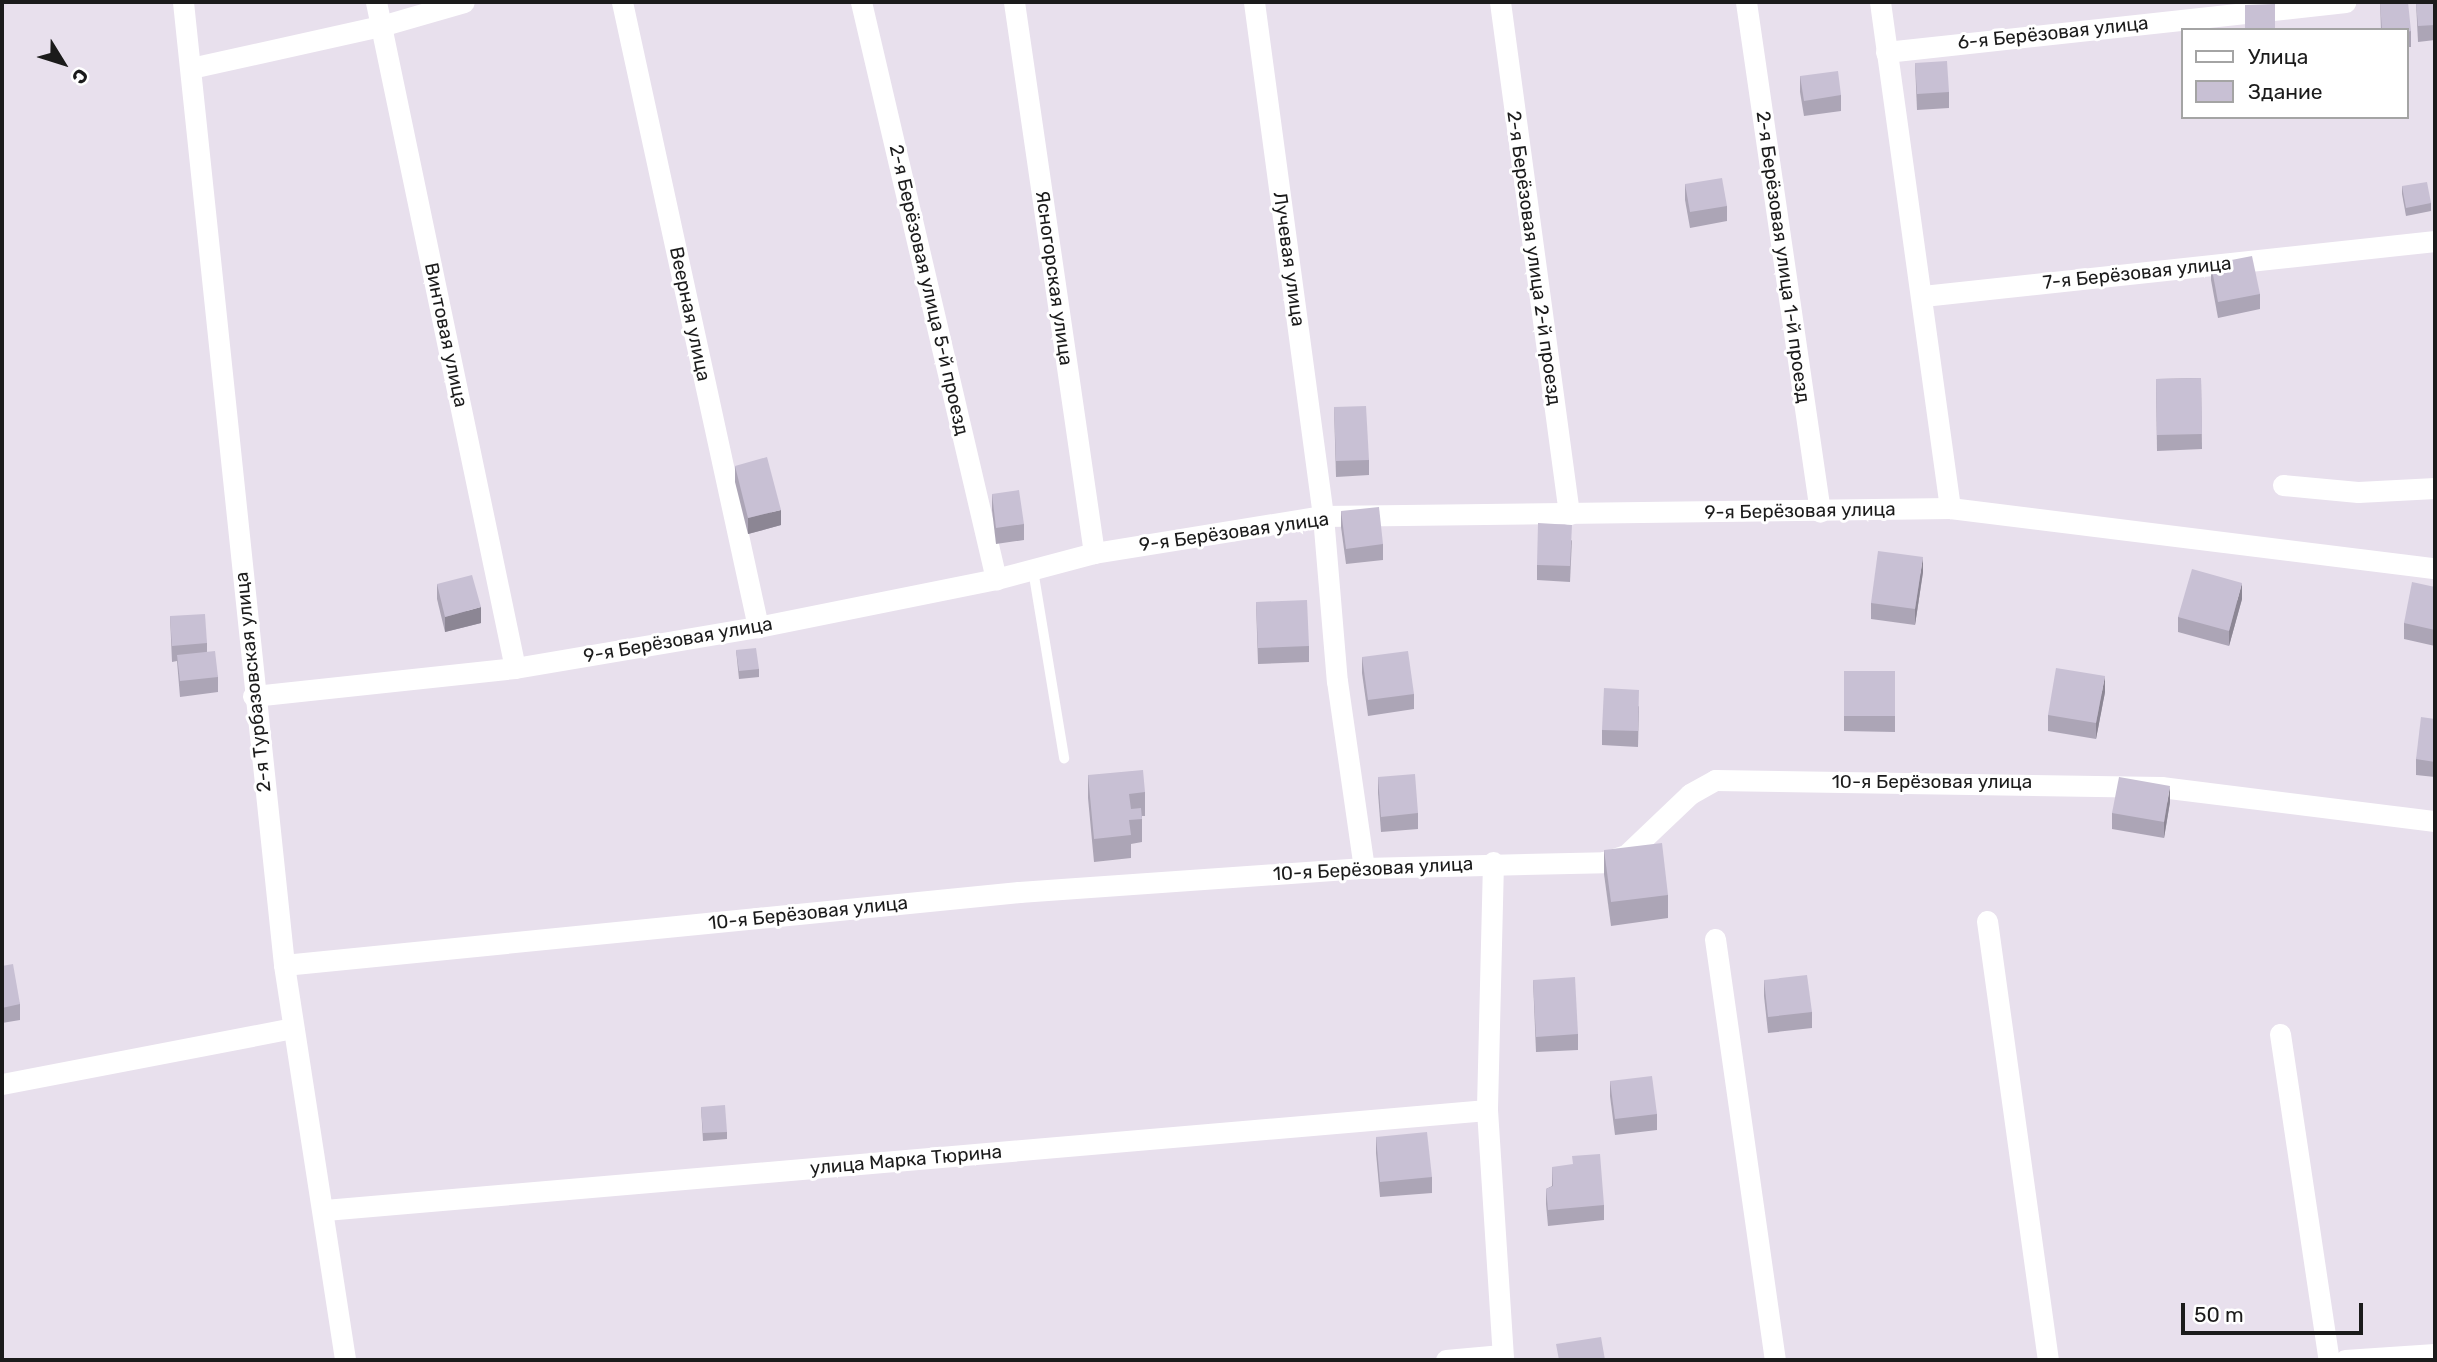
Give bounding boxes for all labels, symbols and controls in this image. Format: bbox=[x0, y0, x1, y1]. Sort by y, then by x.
street label: 6-я Берёзовая улица bbox=[1956, 12, 2150, 54]
north arrow bbox=[28, 28, 98, 98]
legend bbox=[2182, 28, 2409, 119]
text: Улица bbox=[2248, 44, 2308, 69]
text: С bbox=[67, 64, 93, 89]
text: Здание bbox=[2248, 79, 2323, 104]
street label: 2-я Берёзовая улица 2-й проезд bbox=[1502, 109, 1566, 407]
street label: 2-я Берёзовая улица 1-й проезд bbox=[1751, 110, 1815, 404]
street label: 2-я Берёзовая улица 5-й проезд bbox=[884, 142, 974, 438]
street label: Ясногорская улица bbox=[1030, 189, 1078, 367]
street label: Лучевая улица bbox=[1268, 190, 1310, 328]
street label: Веерная улица bbox=[665, 245, 715, 383]
street label: 7-я Берёзовая улица bbox=[2042, 252, 2232, 294]
street label: Винтовая улица bbox=[420, 261, 472, 409]
street label: 9-я Берёзовая улица bbox=[1704, 498, 1896, 524]
street label: 9-я Берёзовая улица bbox=[1138, 507, 1330, 557]
street label: 2-я Турбазовская улица bbox=[230, 571, 276, 793]
street label: 9-я Берёзовая улица bbox=[582, 612, 774, 668]
street label: 10-я Берёзовая улица bbox=[1832, 771, 2032, 793]
street label: 10-я Берёзовая улица bbox=[1272, 852, 1474, 886]
street label: 10-я Берёзовая улица bbox=[707, 891, 909, 935]
street label: улица Марка Тюрина bbox=[809, 1140, 1003, 1180]
scale bar bbox=[2185, 1288, 2367, 1332]
text: 50 m bbox=[2194, 1302, 2244, 1327]

